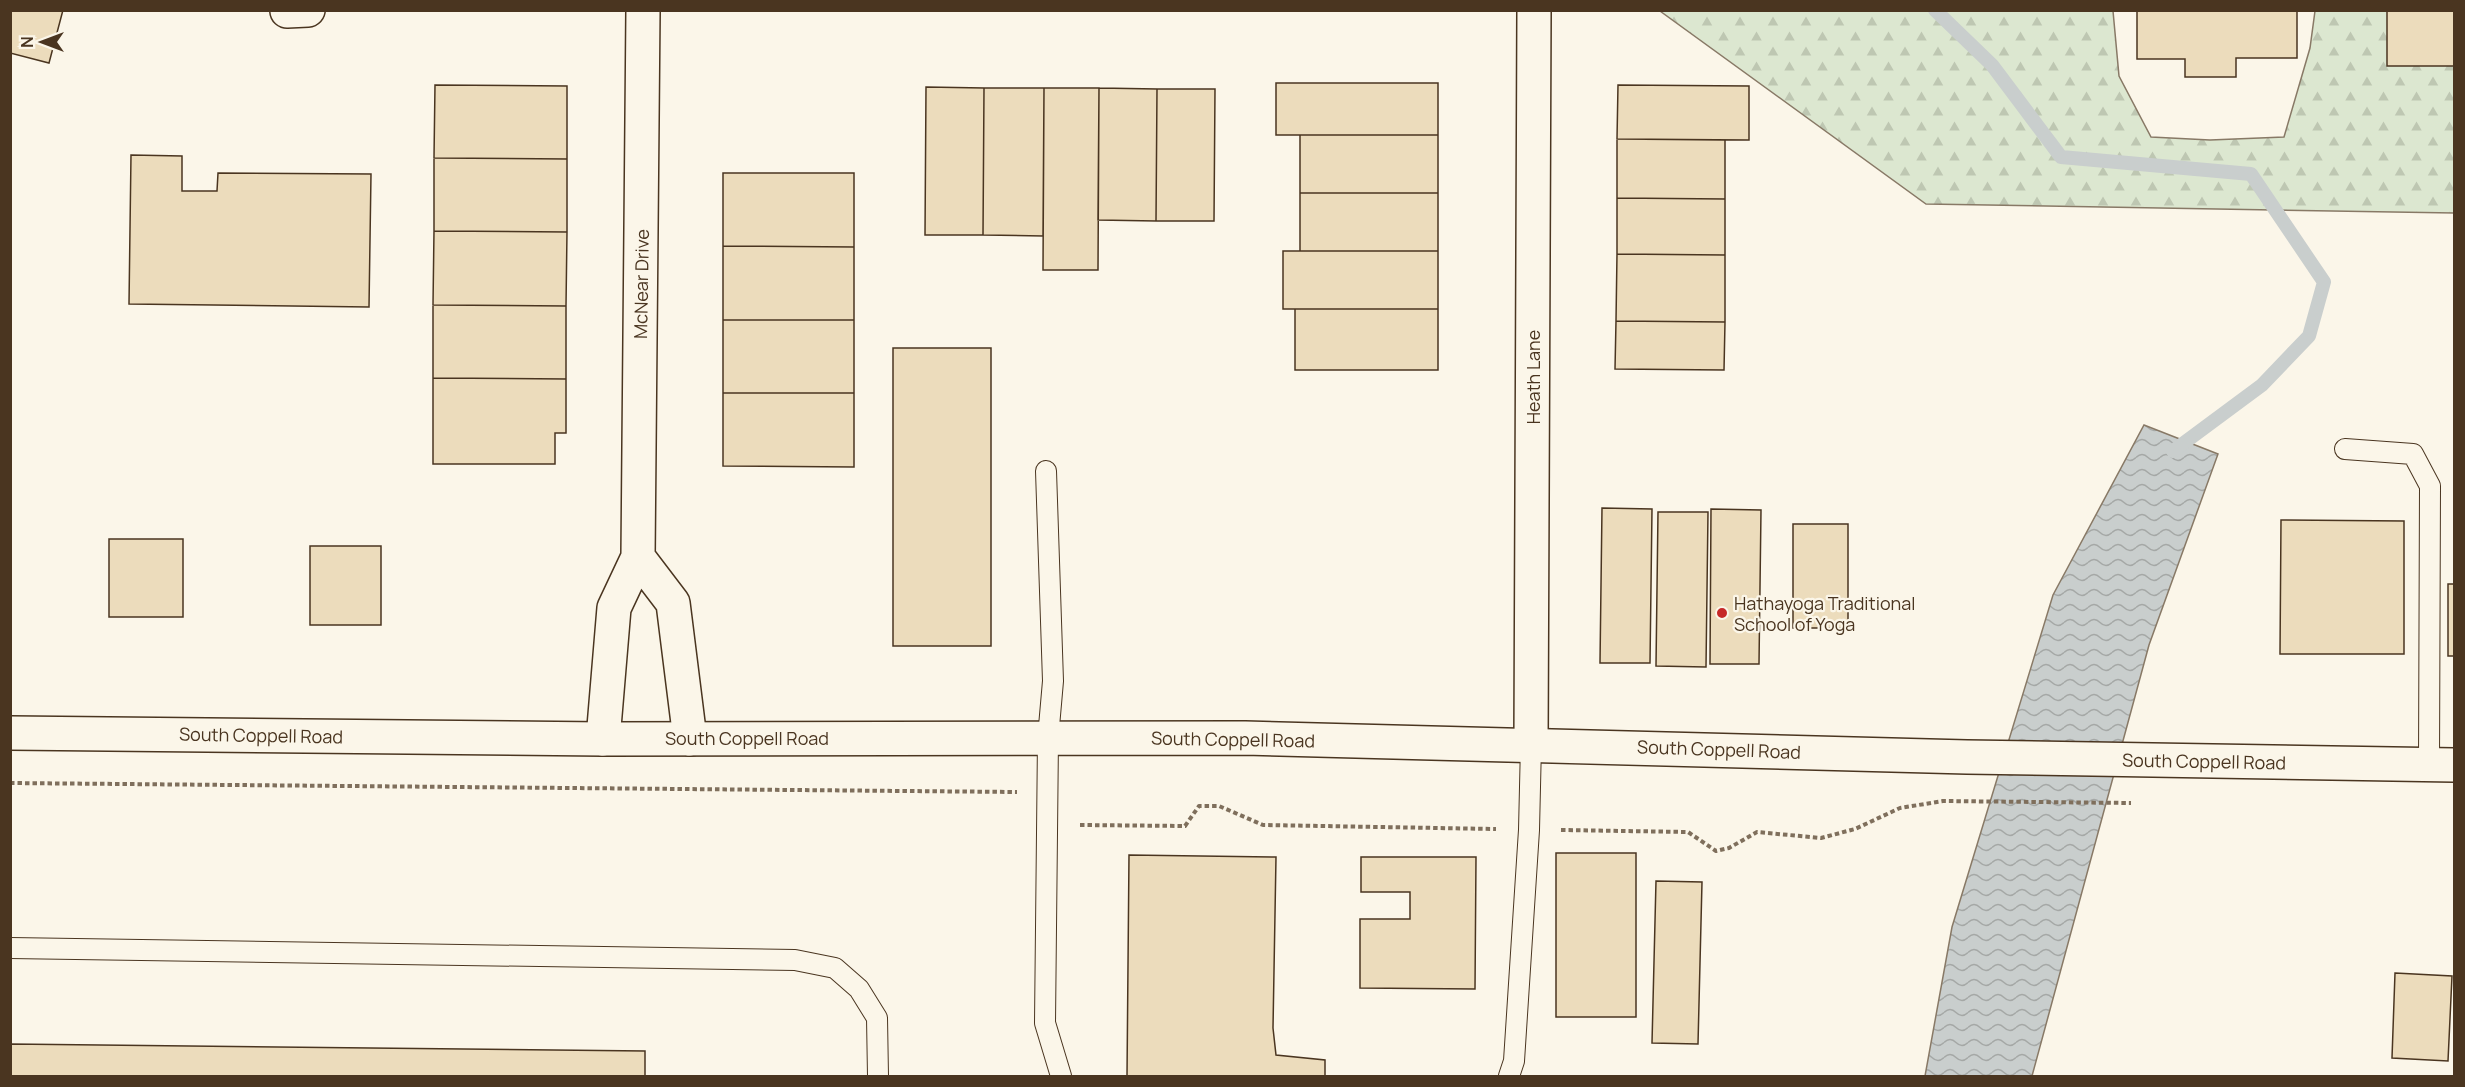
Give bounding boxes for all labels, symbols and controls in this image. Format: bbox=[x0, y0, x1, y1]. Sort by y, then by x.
north arrow bbox=[12, 12, 72, 72]
text: N bbox=[16, 36, 38, 48]
street label: McNear Drive bbox=[628, 229, 654, 339]
street label: Heath Lane bbox=[1521, 330, 1545, 424]
place label: Hathayoga Traditional School of Yoga bbox=[1734, 591, 1916, 636]
marker: Hathayoga Traditional School of Yoga bbox=[1715, 606, 1729, 620]
street label: South Coppell Road bbox=[179, 722, 343, 748]
street label: South Coppell Road bbox=[665, 726, 829, 750]
street label: South Coppell Road bbox=[1151, 726, 1315, 752]
street label: South Coppell Road bbox=[1637, 734, 1801, 764]
street label: South Coppell Road bbox=[2122, 748, 2286, 774]

